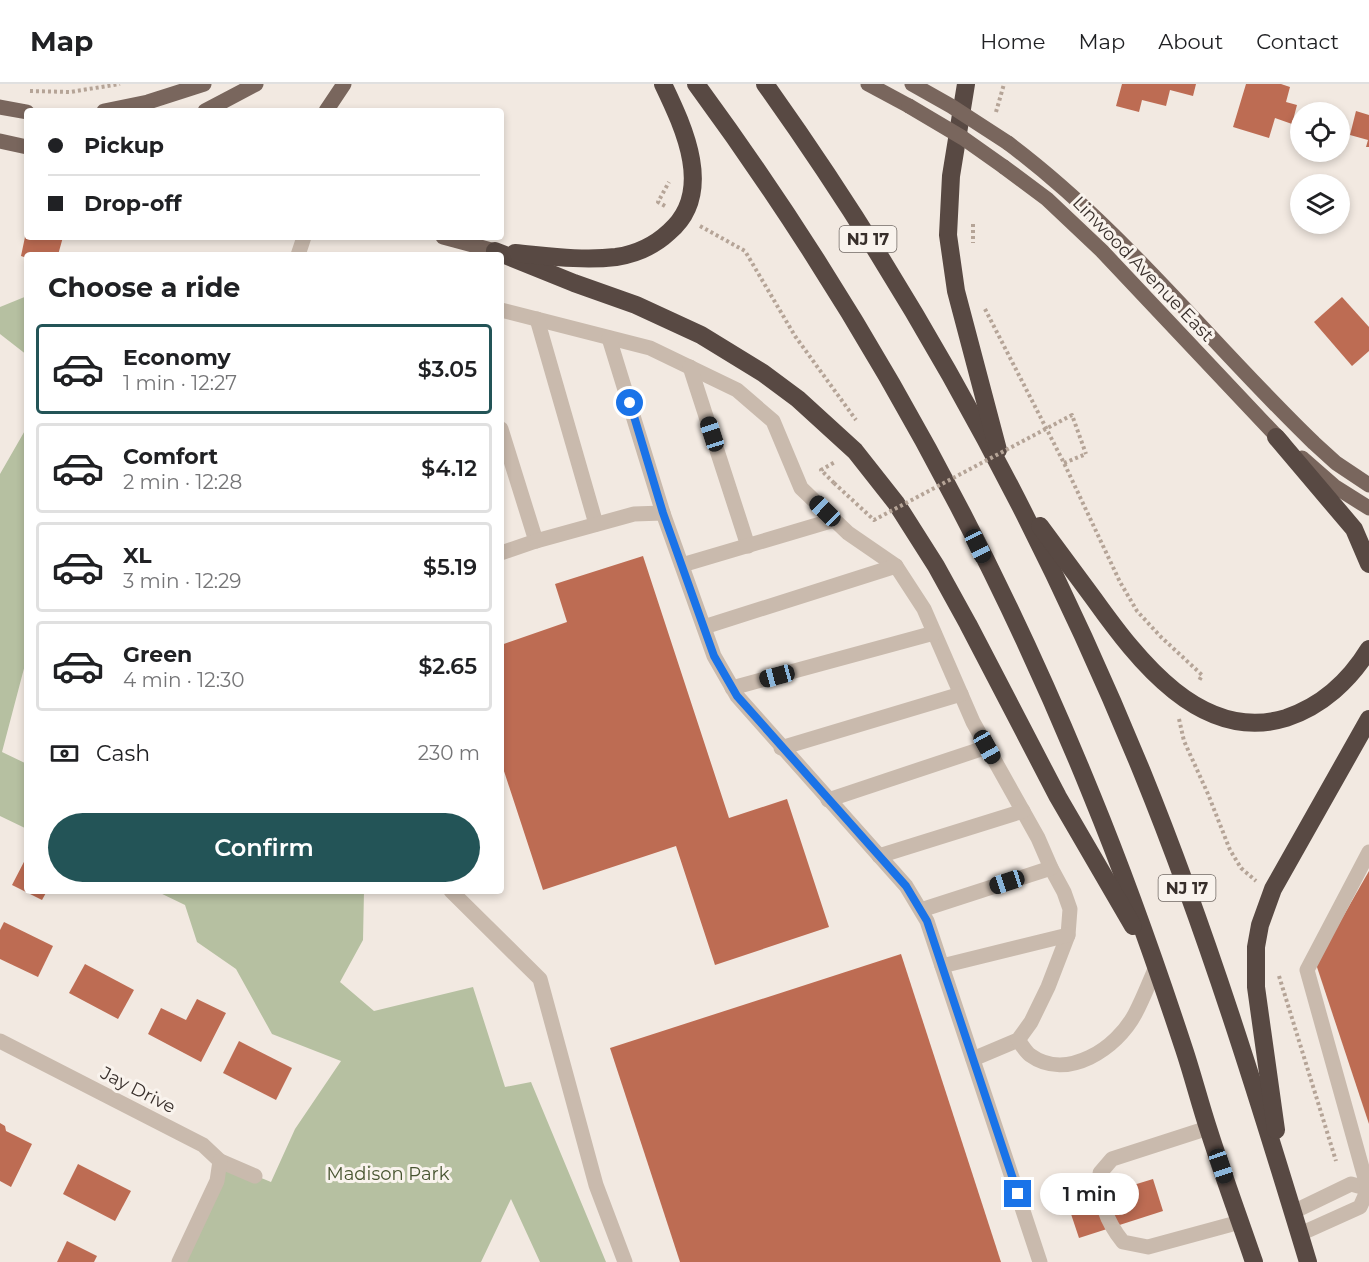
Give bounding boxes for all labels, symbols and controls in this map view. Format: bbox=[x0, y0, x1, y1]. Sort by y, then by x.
text: Map bbox=[30, 24, 93, 58]
text: Home bbox=[980, 29, 1045, 54]
text: Map bbox=[1078, 29, 1125, 54]
text: About bbox=[1158, 29, 1223, 54]
text: Contact bbox=[1256, 29, 1339, 54]
map controls bbox=[1290, 102, 1350, 234]
button: locate bbox=[1290, 102, 1350, 162]
text: Pickup bbox=[84, 132, 164, 159]
button: layers bbox=[1290, 174, 1350, 234]
text: Drop-off bbox=[84, 190, 182, 217]
street label: Linwood Avenue East bbox=[1068, 192, 1218, 346]
road number: NJ 17 bbox=[840, 226, 896, 252]
text: Choose a ride bbox=[48, 271, 240, 304]
icon: car bbox=[51, 342, 105, 396]
text: Economy bbox=[123, 344, 231, 371]
text: $3.05 bbox=[418, 356, 477, 383]
text: 1 min · 12:27 bbox=[123, 371, 237, 395]
route start bbox=[616, 389, 643, 416]
car bbox=[698, 414, 726, 454]
icon: car bbox=[51, 441, 105, 495]
text: Comfort bbox=[123, 443, 218, 470]
text: $4.12 bbox=[421, 455, 477, 482]
text: 2 min · 12:28 bbox=[123, 470, 242, 494]
car bbox=[806, 492, 844, 530]
car bbox=[962, 526, 994, 566]
icon: car bbox=[51, 540, 105, 594]
text: XL bbox=[123, 542, 152, 569]
text: $5.19 bbox=[423, 554, 477, 581]
text: 3 min · 12:29 bbox=[123, 569, 242, 593]
icon: car bbox=[51, 639, 105, 693]
text: Green bbox=[123, 641, 192, 668]
text: $2.65 bbox=[418, 653, 477, 680]
car bbox=[757, 663, 797, 689]
text: 4 min · 12:30 bbox=[123, 668, 244, 692]
car bbox=[970, 727, 1004, 767]
icon: cash bbox=[48, 737, 81, 770]
text: Cash bbox=[96, 740, 150, 767]
text: 230 m bbox=[418, 741, 480, 765]
button: Confirm bbox=[48, 813, 480, 882]
car bbox=[987, 868, 1027, 896]
road number: NJ 17 bbox=[1158, 875, 1216, 901]
street label: Jay Drive bbox=[96, 1061, 179, 1118]
car bbox=[1207, 1146, 1235, 1186]
park label: Madison Park bbox=[327, 1163, 450, 1185]
callout: 1 min bbox=[1039, 1173, 1138, 1215]
route end bbox=[1004, 1180, 1031, 1207]
text: 1 min bbox=[1063, 1182, 1116, 1206]

